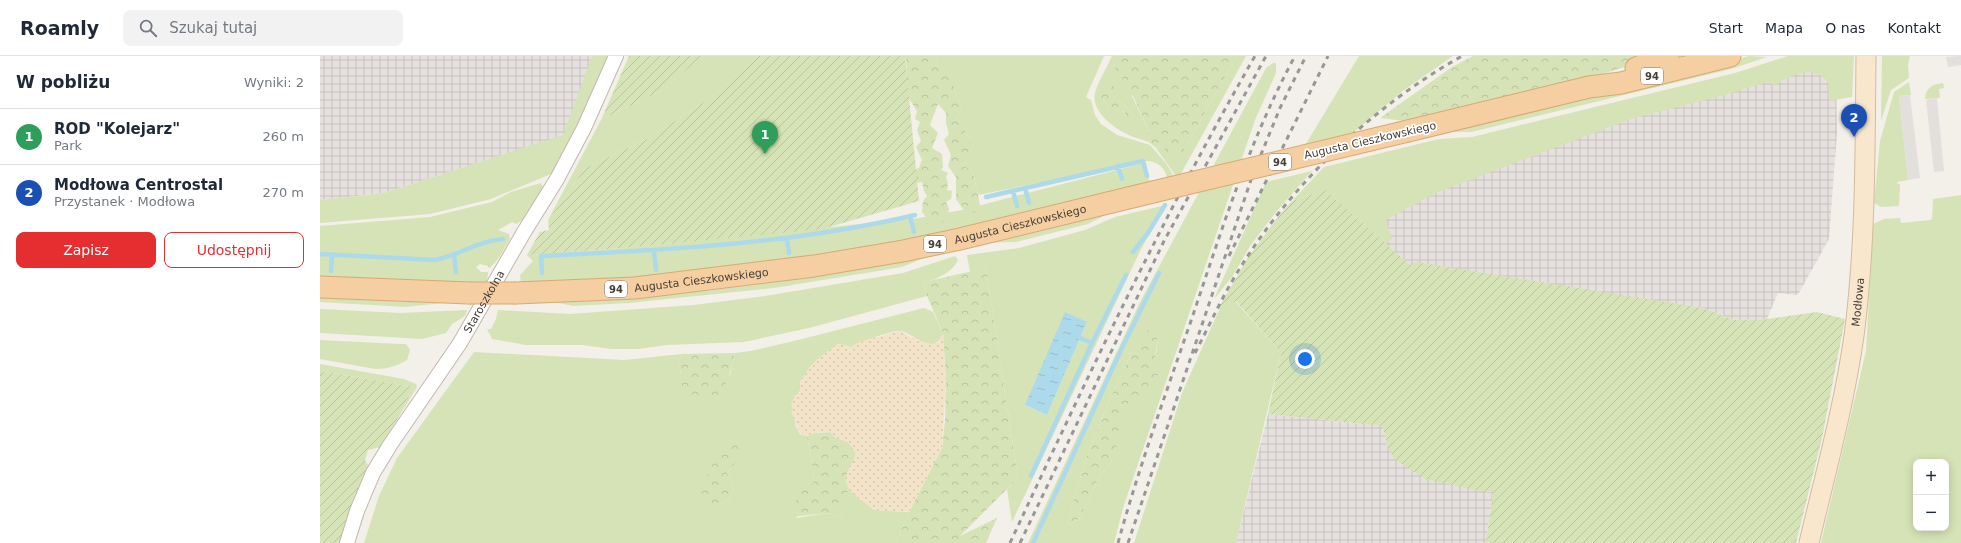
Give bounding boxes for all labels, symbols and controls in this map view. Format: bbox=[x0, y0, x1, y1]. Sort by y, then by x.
search box bbox=[123, 10, 403, 46]
text: Roamly bbox=[20, 17, 99, 39]
icon: search bbox=[137, 17, 159, 39]
text: Szukaj tutaj bbox=[169, 19, 257, 37]
text: Start bbox=[1709, 20, 1743, 36]
text: Mapa bbox=[1765, 20, 1803, 36]
text: O nas bbox=[1825, 20, 1865, 36]
text: Kontakt bbox=[1887, 20, 1941, 36]
road number: 94 bbox=[1641, 68, 1663, 84]
text: W pobliżu bbox=[16, 72, 110, 92]
text: Wyniki: 2 bbox=[244, 75, 304, 90]
pin: 2 bbox=[1841, 104, 1867, 137]
street label: Augusta Cieszkowskiego bbox=[1303, 119, 1438, 162]
text: ROD "Kolejarz" bbox=[54, 120, 180, 138]
pin: 1 bbox=[752, 121, 778, 154]
text: 1 bbox=[24, 129, 34, 144]
text: 260 m bbox=[262, 129, 304, 144]
text: Park bbox=[54, 138, 82, 153]
road number: 94 bbox=[1269, 154, 1291, 170]
text: Modłowa Centrostal bbox=[54, 176, 223, 194]
text: 2 bbox=[24, 185, 34, 200]
text: 270 m bbox=[262, 185, 304, 200]
text: Przystanek · Modłowa bbox=[54, 194, 195, 209]
street label: Augusta Cieszkowskiego bbox=[953, 202, 1088, 247]
button: Zapisz bbox=[16, 232, 156, 268]
button: Udostępnij bbox=[164, 232, 304, 268]
road number: 94 bbox=[924, 236, 946, 252]
street label: Augusta Cieszkowskiego bbox=[634, 266, 770, 295]
street label: Staroszkolna bbox=[461, 268, 507, 335]
street label: Modłowa bbox=[1849, 277, 1867, 327]
road number: 94 bbox=[605, 281, 627, 297]
your location bbox=[1295, 349, 1315, 369]
map controls bbox=[1913, 459, 1949, 531]
button: + bbox=[1913, 459, 1949, 495]
button: − bbox=[1913, 495, 1949, 531]

